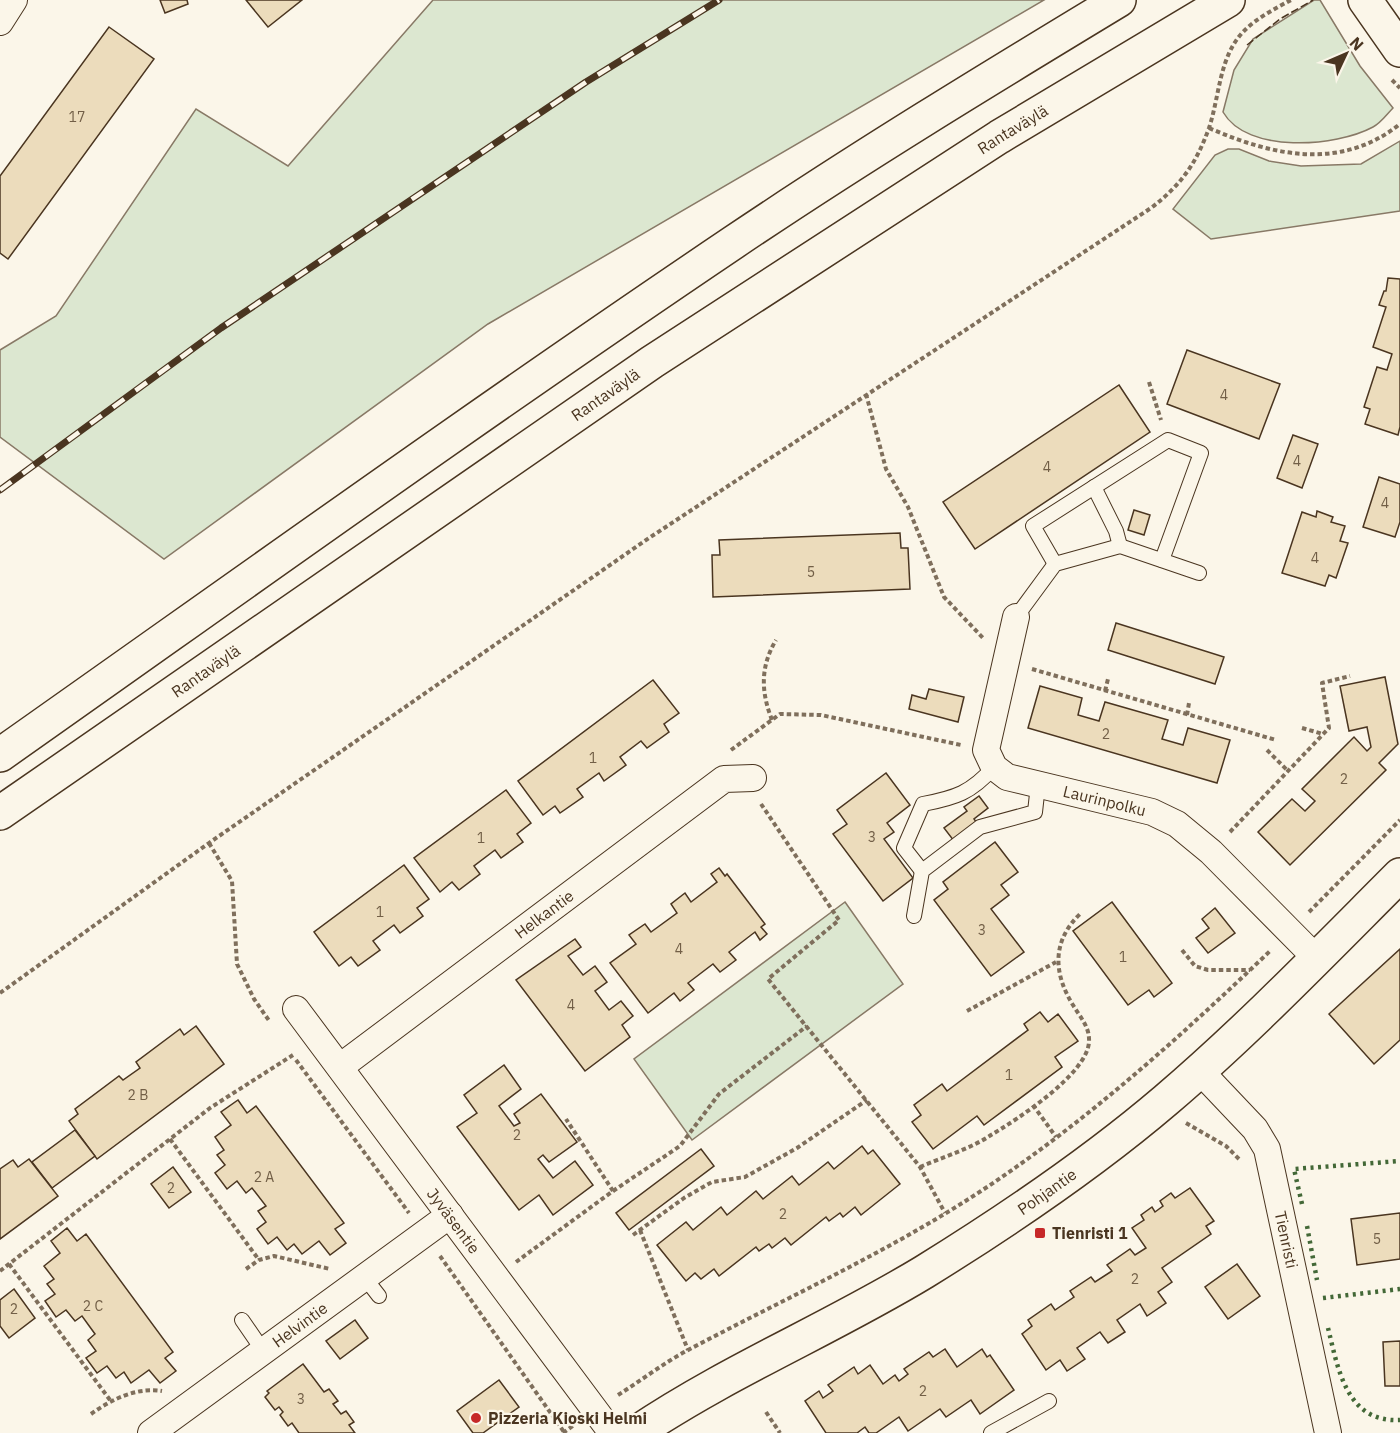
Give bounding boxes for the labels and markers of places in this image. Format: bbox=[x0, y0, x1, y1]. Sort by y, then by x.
place label: Tienristi 1 bbox=[1052, 1223, 1128, 1243]
marker: Tienristi 1 bbox=[1033, 1226, 1047, 1240]
place label: Pizzeria Kioski Helmi bbox=[488, 1408, 647, 1428]
marker: Pizzeria Kioski Helmi bbox=[469, 1411, 483, 1425]

